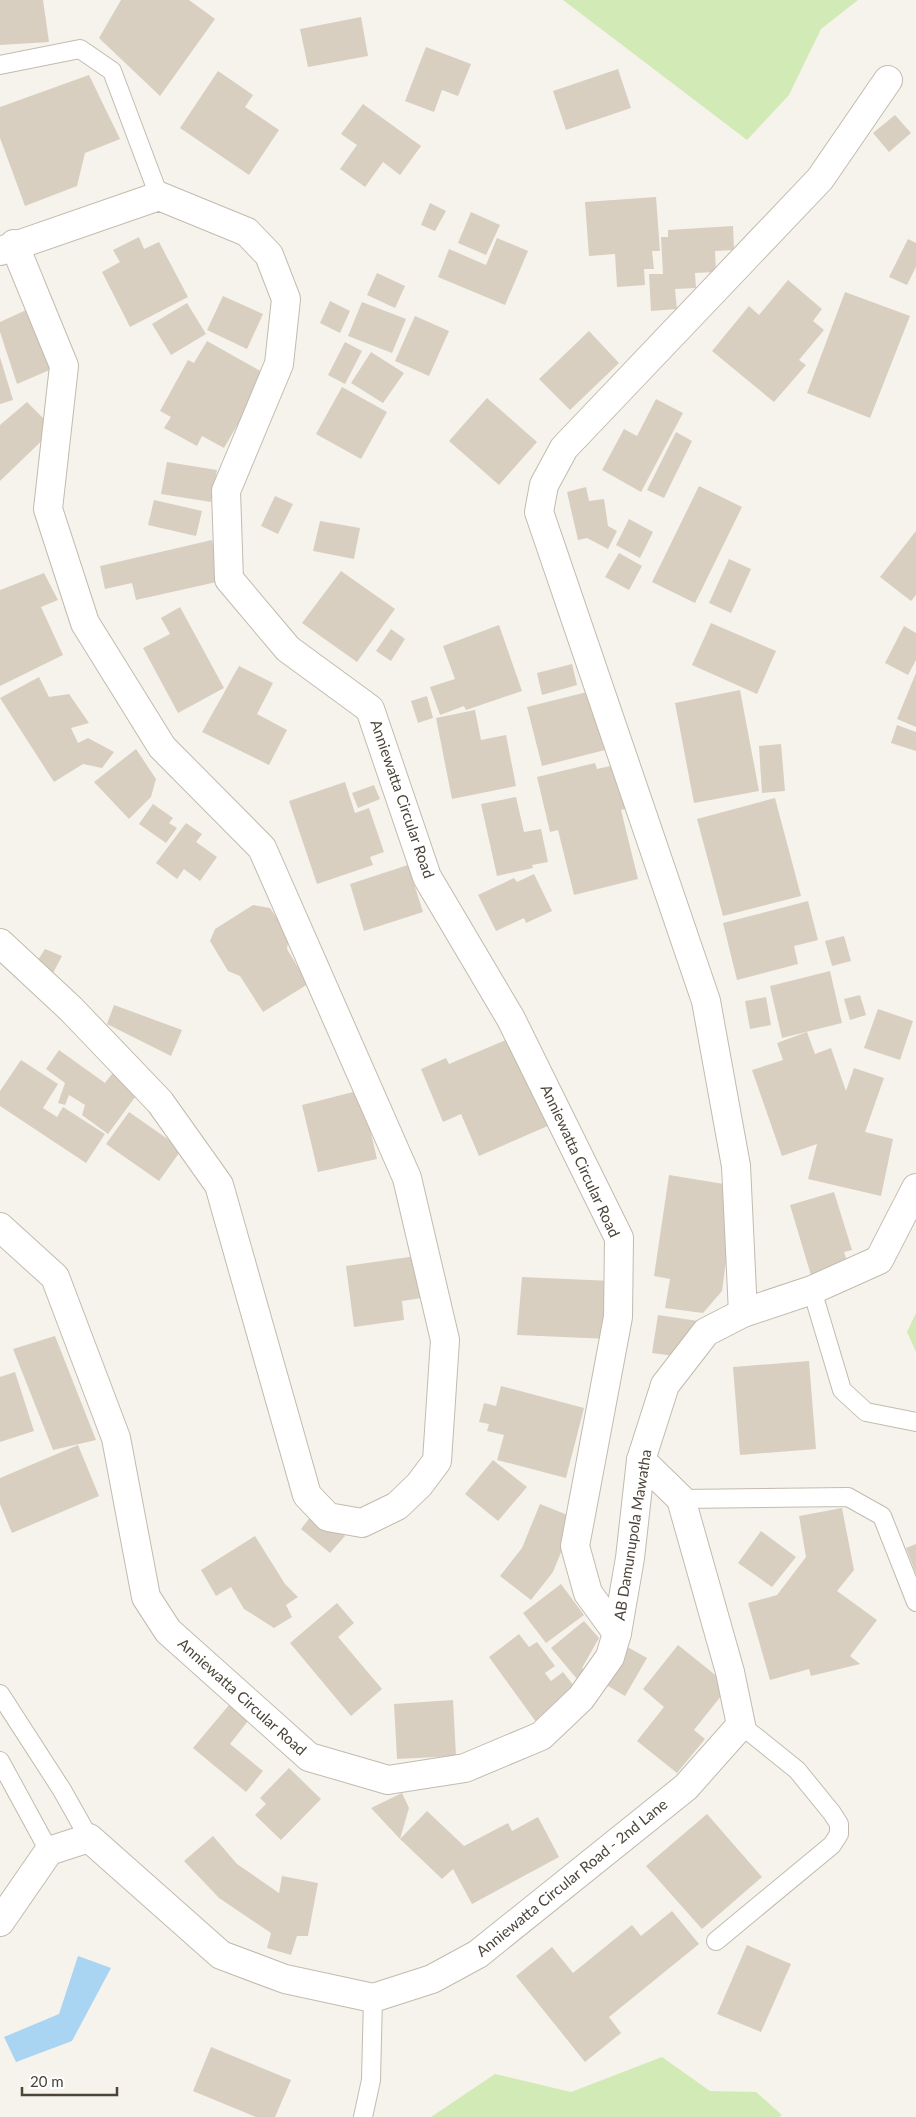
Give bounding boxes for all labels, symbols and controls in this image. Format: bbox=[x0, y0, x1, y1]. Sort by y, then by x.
street label: Anniewatta Circular Road bbox=[367, 717, 439, 880]
street label: Anniewatta Circular Road bbox=[538, 1081, 624, 1240]
street label: AB Damunupola Mawatha bbox=[610, 1448, 654, 1622]
street label: Anniewatta Circular Road bbox=[175, 1634, 311, 1759]
street label: Anniewatta Circular Road - 2nd Lane bbox=[472, 1795, 671, 1960]
scale bar bbox=[22, 2064, 118, 2096]
text: 20 m bbox=[30, 2072, 64, 2090]

